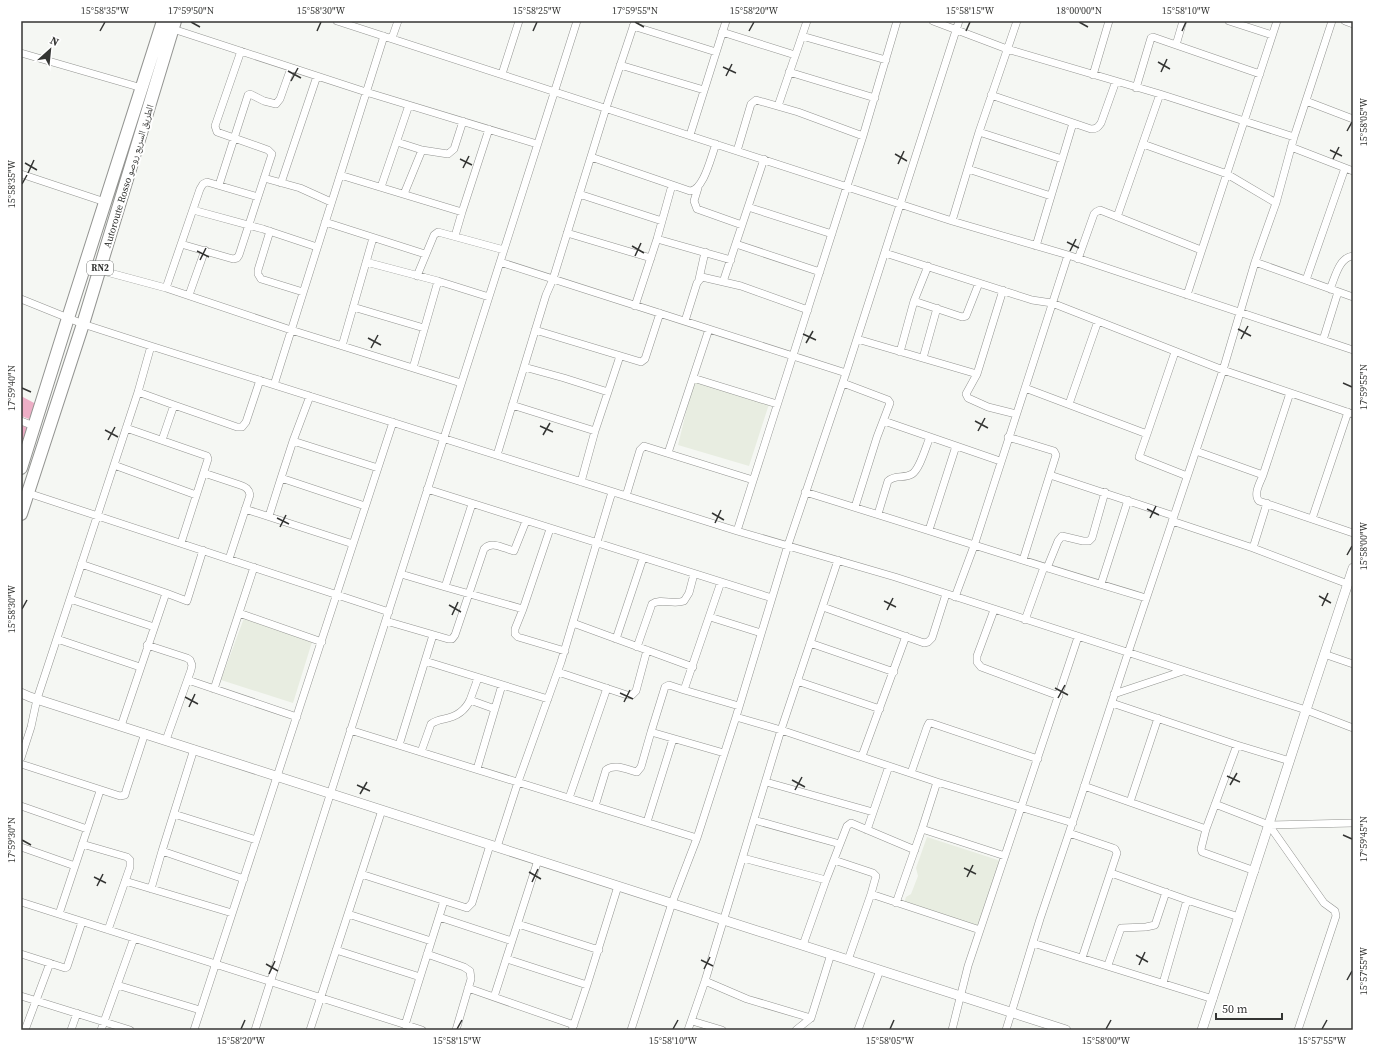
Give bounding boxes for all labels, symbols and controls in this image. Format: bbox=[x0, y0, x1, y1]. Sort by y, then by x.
text: 15°58'35"W bbox=[81, 4, 130, 17]
text: 17°59'50"N bbox=[168, 4, 214, 17]
text: 15°58'30"W bbox=[297, 4, 346, 17]
text: 15°58'25"W bbox=[513, 4, 562, 17]
text: 17°59'55"N bbox=[612, 4, 658, 17]
text: 15°58'20"W bbox=[730, 4, 779, 17]
text: 15°58'15"W bbox=[946, 4, 995, 17]
text: 18°00'00"N bbox=[1056, 4, 1102, 17]
text: 15°58'10"W bbox=[1162, 4, 1211, 17]
north arrow bbox=[30, 30, 70, 70]
text: N bbox=[47, 33, 61, 50]
text: 15°58'05"W bbox=[1357, 97, 1370, 146]
street label: Autoroute Rosso الطريق السريع روصو bbox=[100, 103, 157, 249]
text: 15°58'35"W bbox=[5, 159, 18, 208]
road number: RN2 bbox=[87, 261, 113, 275]
text: 17°59'55"N bbox=[1357, 364, 1370, 410]
text: 17°59'40"N bbox=[5, 365, 18, 411]
text: 15°58'00"W bbox=[1357, 521, 1370, 570]
text: 15°58'30"W bbox=[5, 584, 18, 633]
text: 17°59'45"N bbox=[1357, 816, 1370, 862]
text: 17°59'30"N bbox=[5, 817, 18, 863]
text: 15°57'55"W bbox=[1357, 946, 1370, 995]
scale bar bbox=[1216, 995, 1282, 1021]
text: 50 m bbox=[1222, 1001, 1248, 1017]
text: 15°58'20"W bbox=[217, 1034, 266, 1047]
text: 15°58'15"W bbox=[433, 1034, 482, 1047]
text: 15°58'10"W bbox=[649, 1034, 698, 1047]
text: 15°58'05"W bbox=[866, 1034, 915, 1047]
text: 15°58'00"W bbox=[1082, 1034, 1131, 1047]
text: 15°57'55"W bbox=[1298, 1034, 1347, 1047]

